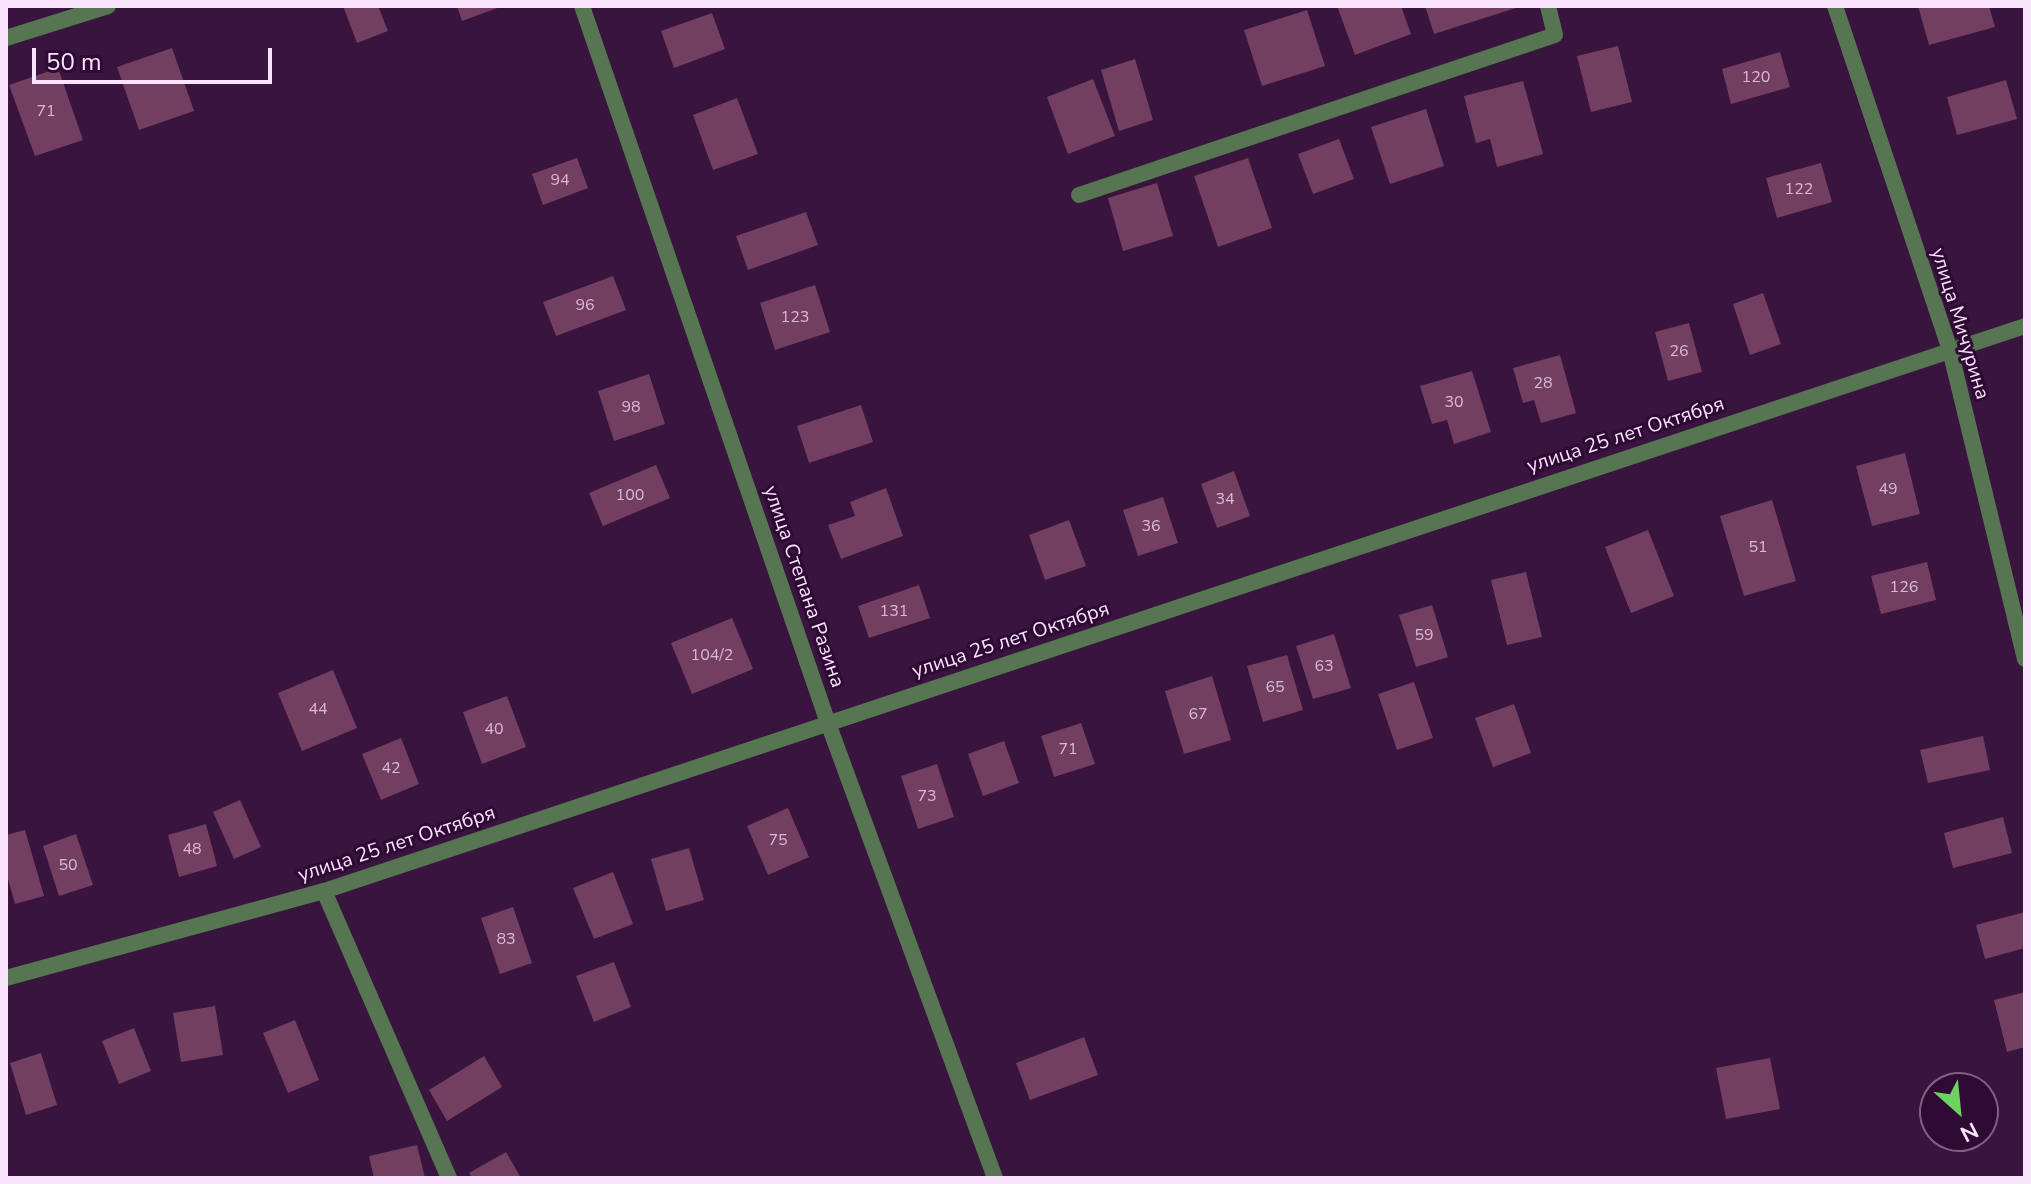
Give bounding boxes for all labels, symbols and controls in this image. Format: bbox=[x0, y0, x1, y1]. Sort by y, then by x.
scale bar bbox=[36, 32, 276, 82]
text: 50 m bbox=[46, 46, 102, 78]
house number: 120 bbox=[1742, 68, 1770, 88]
house number: 71 bbox=[36, 102, 56, 122]
house number: 94 bbox=[550, 171, 570, 191]
house number: 122 bbox=[1785, 180, 1813, 200]
street label: улица Мичурина bbox=[1925, 245, 1993, 403]
house number: 96 bbox=[575, 296, 595, 316]
house number: 123 bbox=[781, 308, 809, 328]
house number: 26 bbox=[1669, 342, 1689, 362]
house number: 28 bbox=[1533, 374, 1553, 394]
house number: 30 bbox=[1444, 393, 1464, 413]
street label: улица 25 лет Октября bbox=[1524, 393, 1728, 479]
house number: 98 bbox=[621, 398, 641, 418]
house number: 49 bbox=[1878, 480, 1898, 500]
street label: улица Степана Разина bbox=[757, 483, 849, 691]
house number: 100 bbox=[616, 486, 644, 506]
house number: 34 bbox=[1215, 490, 1235, 510]
house number: 36 bbox=[1141, 517, 1161, 537]
house number: 51 bbox=[1748, 538, 1768, 558]
house number: 126 bbox=[1890, 578, 1918, 598]
street label: улица 25 лет Октября bbox=[909, 598, 1113, 684]
house number: 131 bbox=[880, 602, 908, 622]
house number: 59 bbox=[1414, 626, 1434, 646]
house number: 104/2 bbox=[691, 646, 733, 666]
house number: 63 bbox=[1314, 657, 1334, 677]
house number: 65 bbox=[1265, 678, 1285, 698]
house number: 44 bbox=[308, 700, 328, 720]
house number: 67 bbox=[1188, 705, 1208, 725]
house number: 40 bbox=[484, 720, 504, 740]
house number: 71 bbox=[1058, 740, 1078, 760]
house number: 42 bbox=[381, 759, 401, 779]
house number: 73 bbox=[917, 787, 937, 807]
street label: улица 25 лет Октября bbox=[295, 802, 499, 888]
house number: 75 bbox=[768, 831, 788, 851]
house number: 48 bbox=[182, 840, 202, 860]
house number: 50 bbox=[58, 856, 78, 876]
house number: 83 bbox=[496, 930, 516, 950]
north arrow bbox=[1919, 1072, 1999, 1152]
text: N bbox=[1955, 1114, 1983, 1149]

